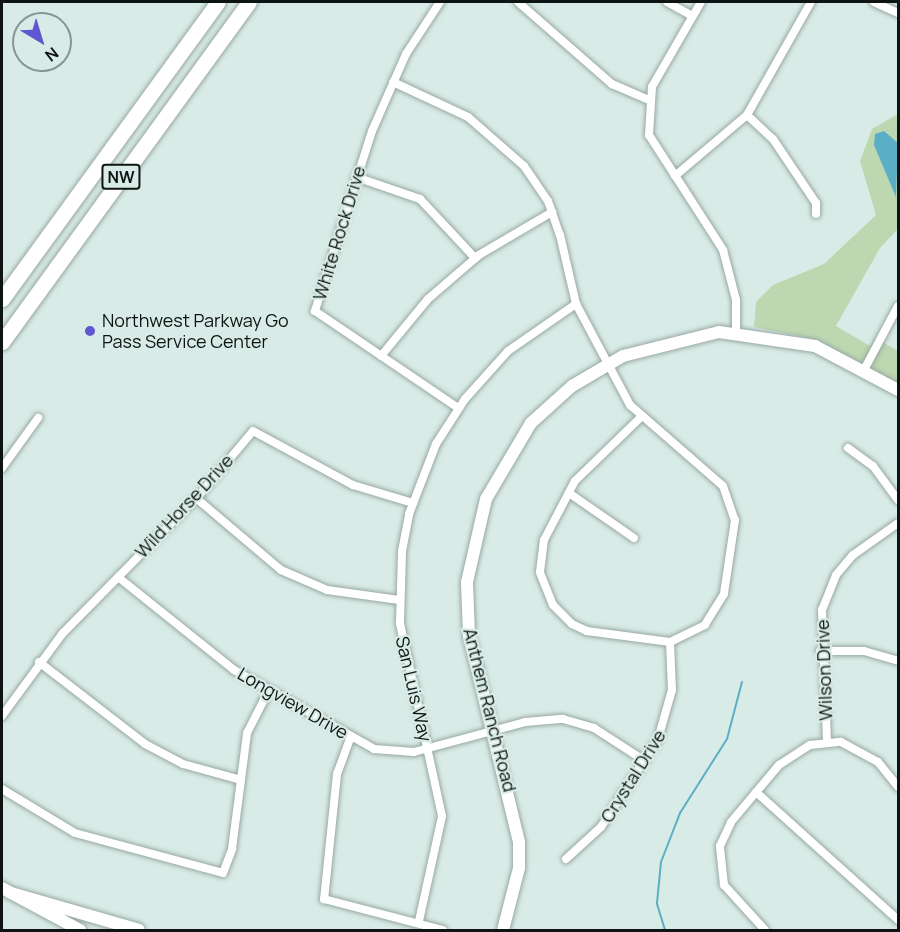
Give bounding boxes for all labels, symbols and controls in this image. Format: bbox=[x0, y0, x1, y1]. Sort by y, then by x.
north arrow bbox=[12, 12, 72, 72]
text: N bbox=[41, 42, 63, 67]
street label: White Rock Drive bbox=[308, 163, 370, 303]
road number: NW bbox=[100, 164, 142, 190]
place label: Northwest Parkway Go Pass Service Center bbox=[102, 310, 289, 352]
marker: Northwest Parkway Go Pass Service Center bbox=[83, 324, 97, 338]
street label: Wild Horse Drive bbox=[130, 450, 238, 562]
street label: Wilson Drive bbox=[811, 619, 837, 721]
street label: Anthem Ranch Road bbox=[459, 626, 521, 794]
street label: San Luis Way bbox=[391, 634, 437, 744]
street label: Longview Drive bbox=[234, 663, 352, 743]
street label: Crystal Drive bbox=[596, 726, 670, 826]

